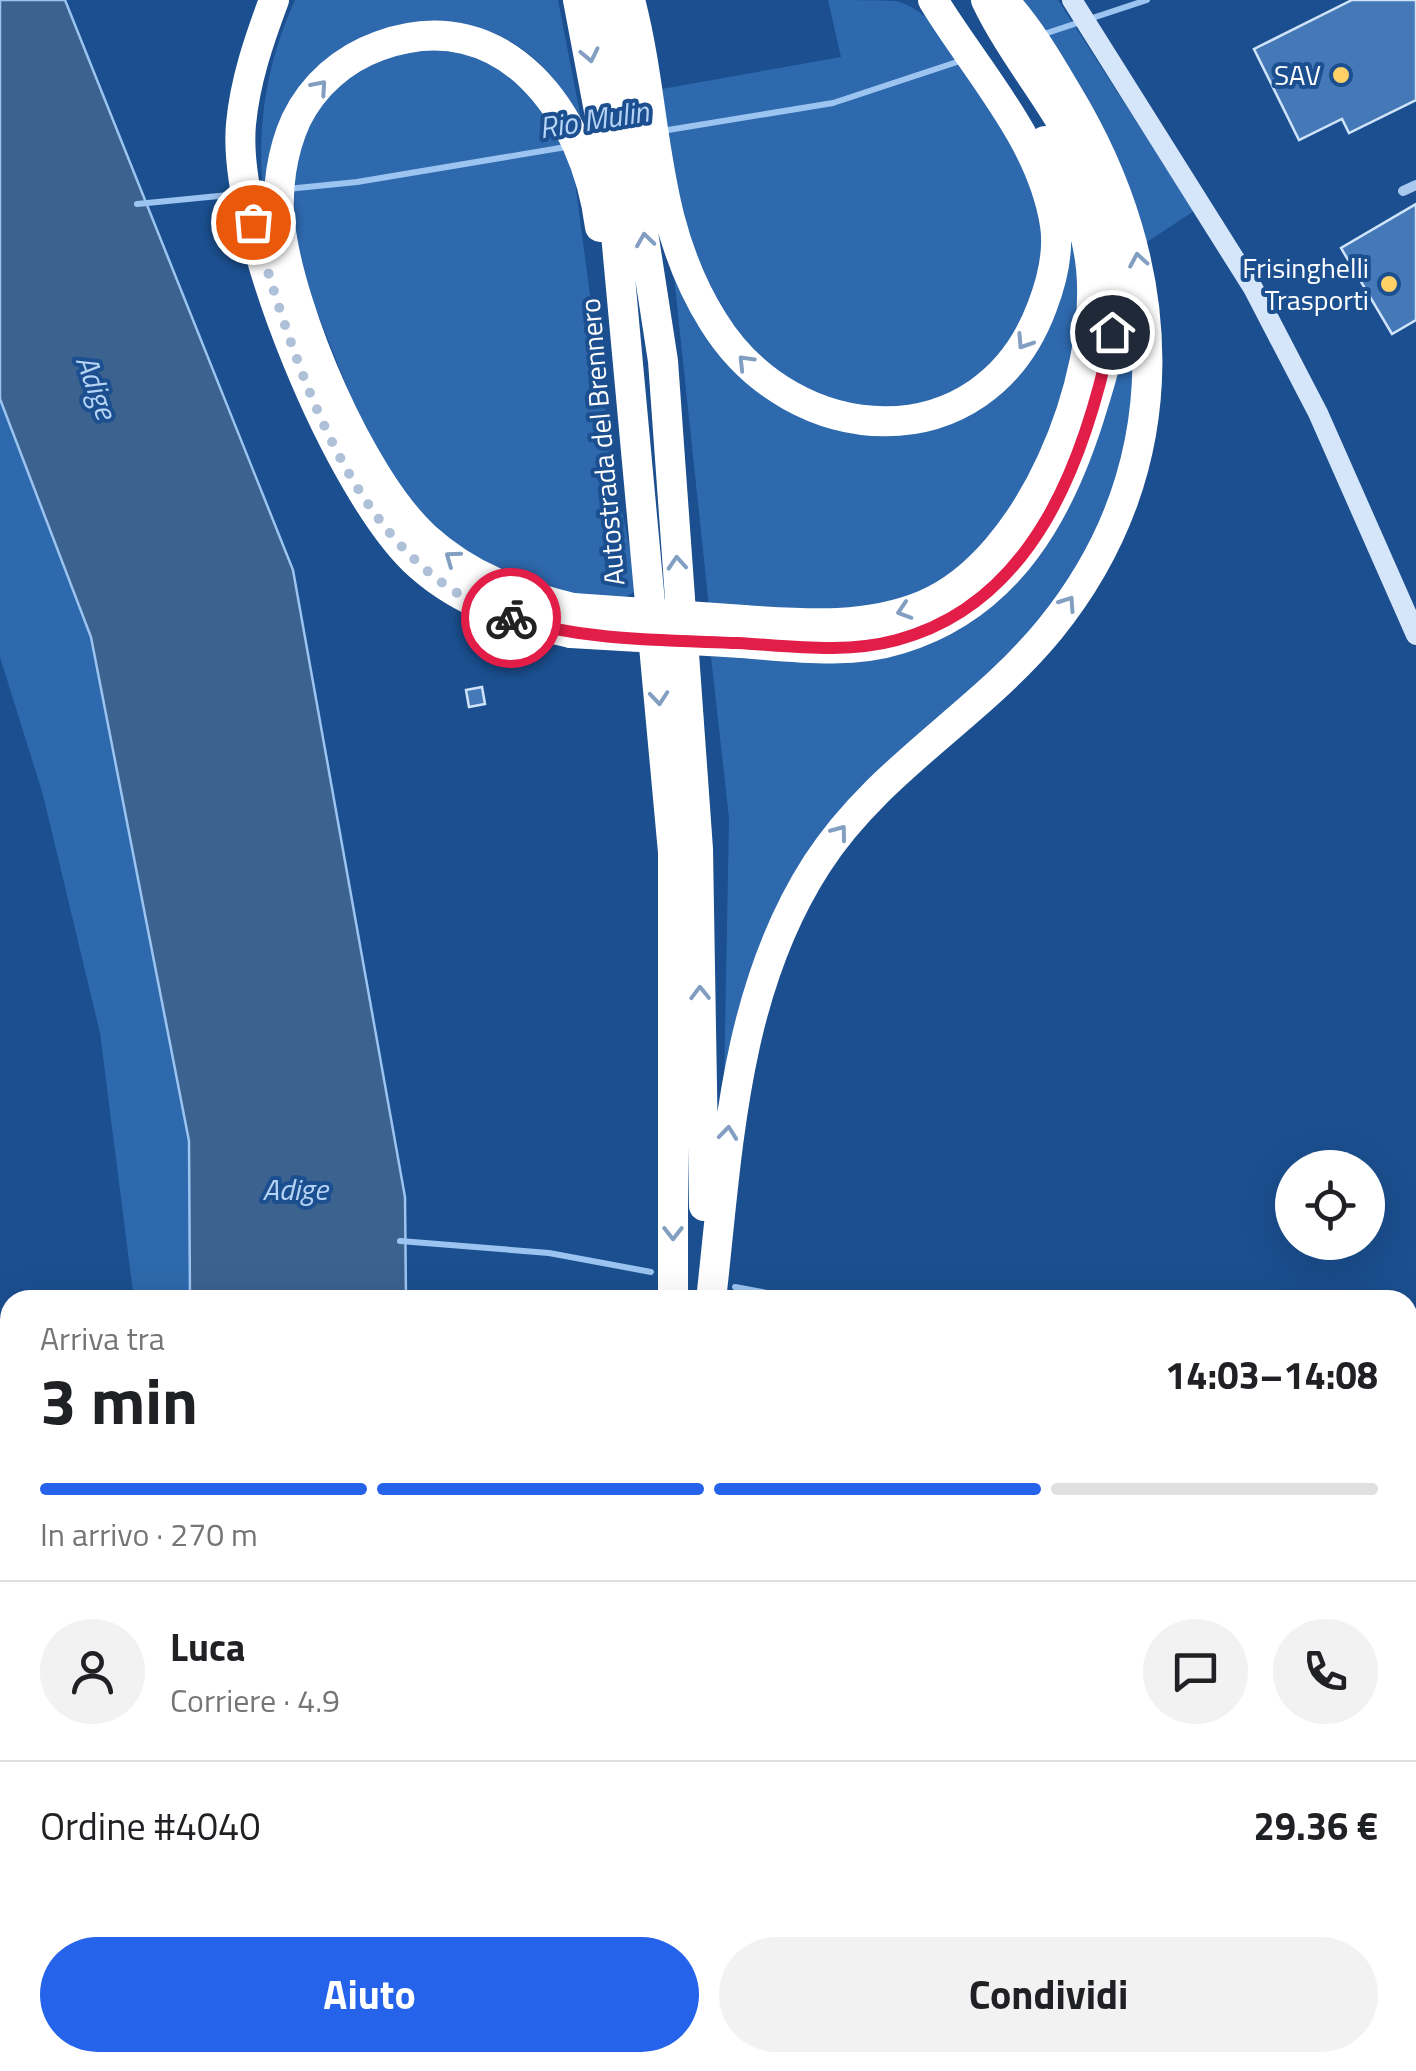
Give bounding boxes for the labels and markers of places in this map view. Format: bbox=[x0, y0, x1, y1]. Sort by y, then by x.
place label: SAV bbox=[1274, 53, 1321, 96]
marker: SAV bbox=[1330, 64, 1352, 86]
pin bbox=[211, 180, 296, 265]
place label: Frisinghelli Trasporti bbox=[1242, 246, 1369, 321]
marker: Frisinghelli Trasporti bbox=[1378, 273, 1400, 295]
pin bbox=[1070, 290, 1155, 375]

